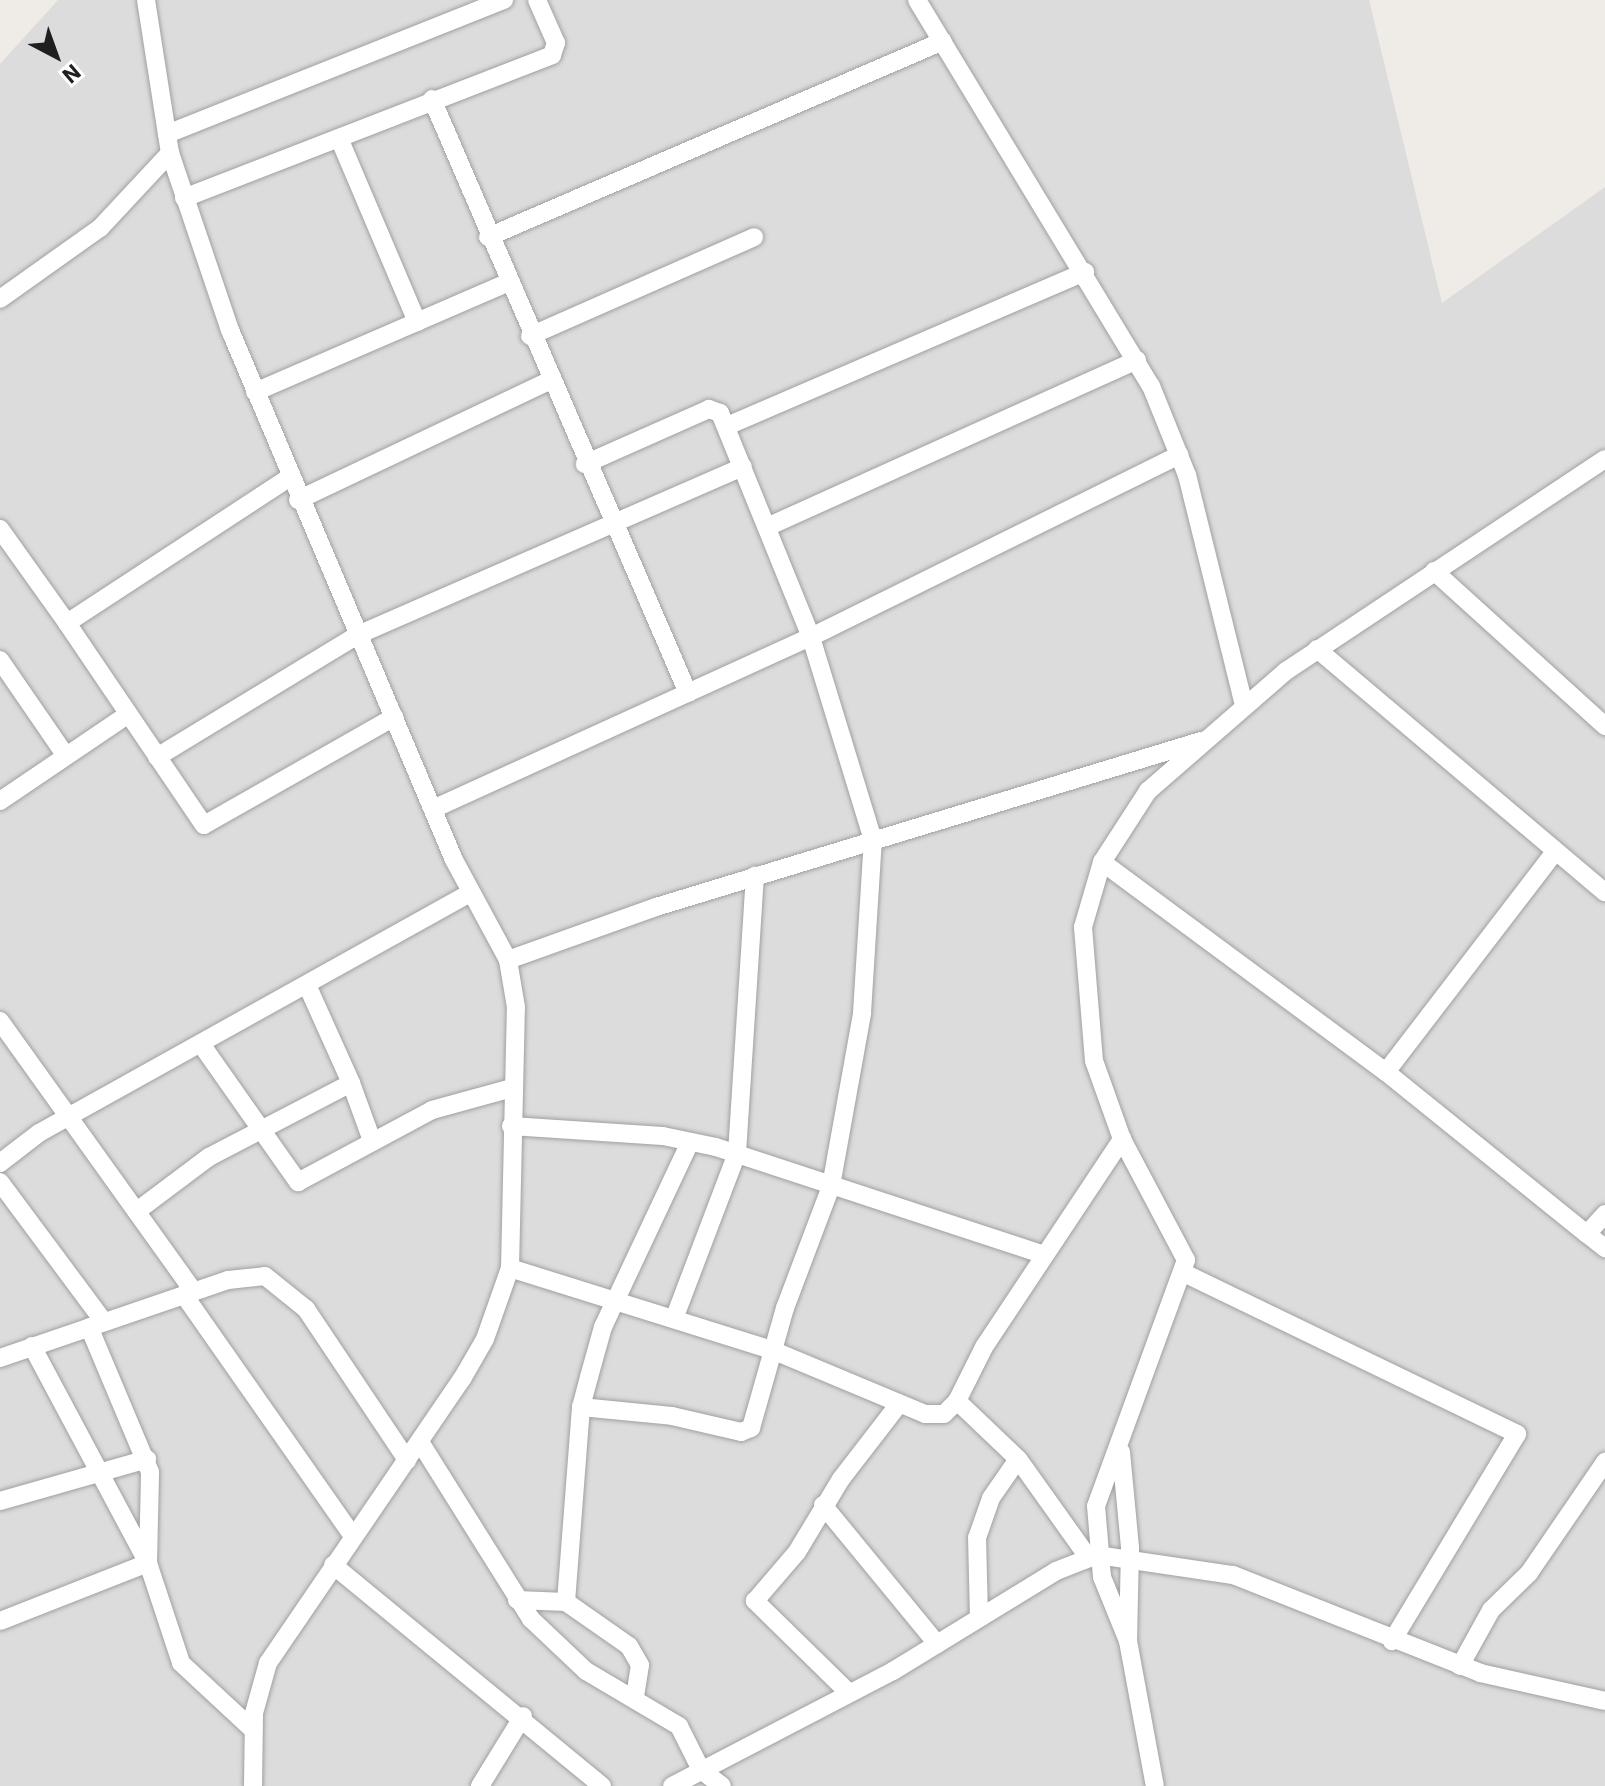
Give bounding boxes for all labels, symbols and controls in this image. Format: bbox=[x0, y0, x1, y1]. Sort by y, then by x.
north arrow bbox=[16, 16, 96, 96]
text: N bbox=[57, 58, 88, 91]

